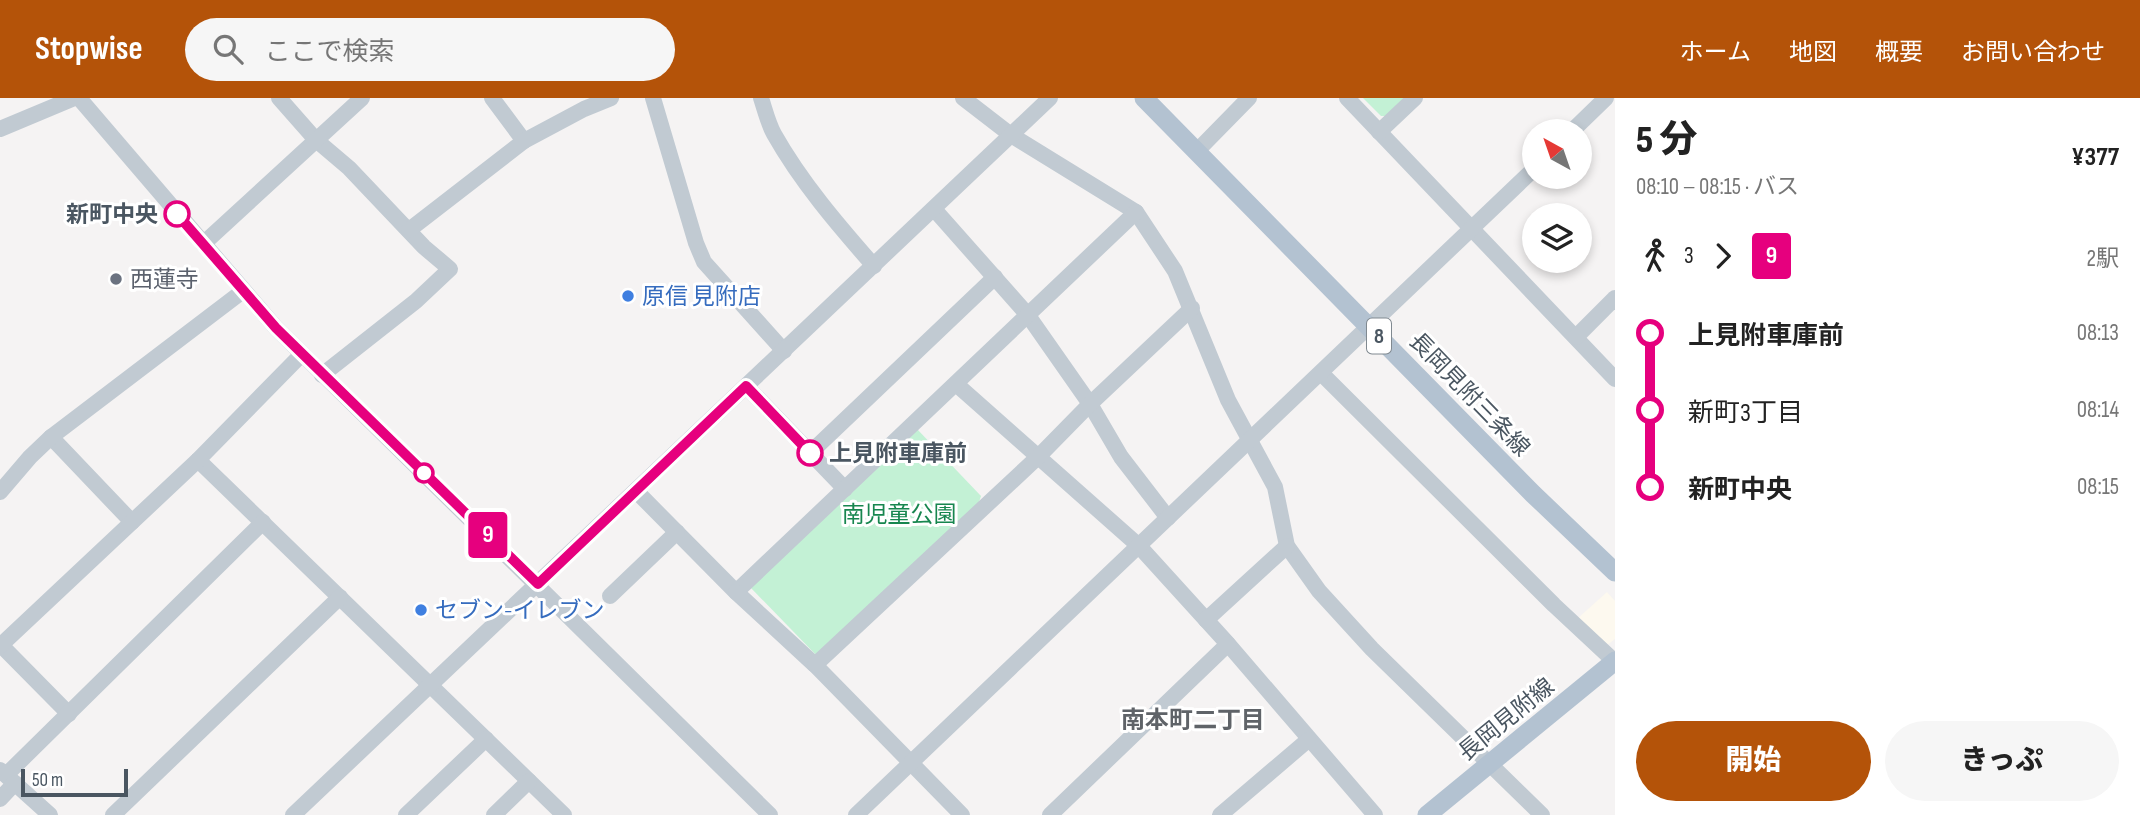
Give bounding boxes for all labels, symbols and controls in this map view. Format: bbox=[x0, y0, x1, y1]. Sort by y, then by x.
search box bbox=[185, 18, 675, 81]
text: Stopwise bbox=[35, 29, 143, 69]
icon: search bbox=[209, 30, 247, 68]
text: ここで検索 bbox=[265, 37, 395, 68]
text: ホーム bbox=[1680, 38, 1751, 67]
text: 地図 bbox=[1789, 38, 1837, 67]
text: 概要 bbox=[1875, 38, 1923, 67]
text: お問い合わせ bbox=[1961, 38, 2105, 67]
text: 5 分 bbox=[1636, 118, 1697, 163]
north arrow bbox=[1522, 119, 1592, 189]
map controls bbox=[1522, 119, 1592, 273]
text: ¥377 bbox=[2071, 142, 2119, 173]
text: 08:10 – 08:15 · バス bbox=[1636, 173, 1799, 201]
place label: 新町中央 bbox=[66, 201, 158, 229]
marker: 新町中央 bbox=[164, 201, 190, 227]
button: layers bbox=[1522, 203, 1592, 273]
icon: walk bbox=[1636, 237, 1674, 275]
icon: forward bbox=[1704, 237, 1742, 275]
text: 9 bbox=[1766, 241, 1777, 270]
text: 3 bbox=[1684, 242, 1694, 270]
text: 2駅 bbox=[2087, 245, 2119, 273]
place label: 西蓮寺 bbox=[130, 266, 199, 294]
marker: 西蓮寺 bbox=[108, 271, 124, 287]
place label: 原信 見附店 bbox=[642, 283, 761, 311]
marker: 原信 見附店 bbox=[620, 288, 636, 304]
road number: 8 bbox=[1367, 318, 1391, 354]
text: 08:13 bbox=[2077, 319, 2119, 347]
text: 上見附車庫前 bbox=[1688, 321, 1844, 352]
street label: 長岡見附三条線 bbox=[1403, 327, 1535, 462]
text: 08:14 bbox=[2077, 396, 2119, 424]
text: 新町3丁目 bbox=[1688, 398, 1803, 429]
marker: 上見附車庫前 bbox=[797, 440, 823, 466]
place label: 上見附車庫前 bbox=[829, 440, 967, 468]
unlabelled marker bbox=[414, 463, 434, 483]
text: 08:15 bbox=[2077, 473, 2119, 501]
text: 新町中央 bbox=[1688, 475, 1792, 506]
park label: 南児童公園 bbox=[842, 501, 957, 529]
line badge: 9 bbox=[465, 512, 511, 558]
text: 9 bbox=[482, 520, 494, 549]
place label: セブン-イレブン bbox=[435, 597, 604, 625]
marker: セブン-イレブン bbox=[413, 602, 429, 618]
street label: 長岡見附線 bbox=[1453, 673, 1560, 767]
district label: 南本町二丁目 bbox=[1121, 706, 1265, 735]
button: 開始 bbox=[1636, 721, 1871, 801]
button: きっぷ bbox=[1885, 721, 2119, 801]
scale bar bbox=[21, 766, 128, 798]
text: 50 m bbox=[32, 769, 63, 792]

